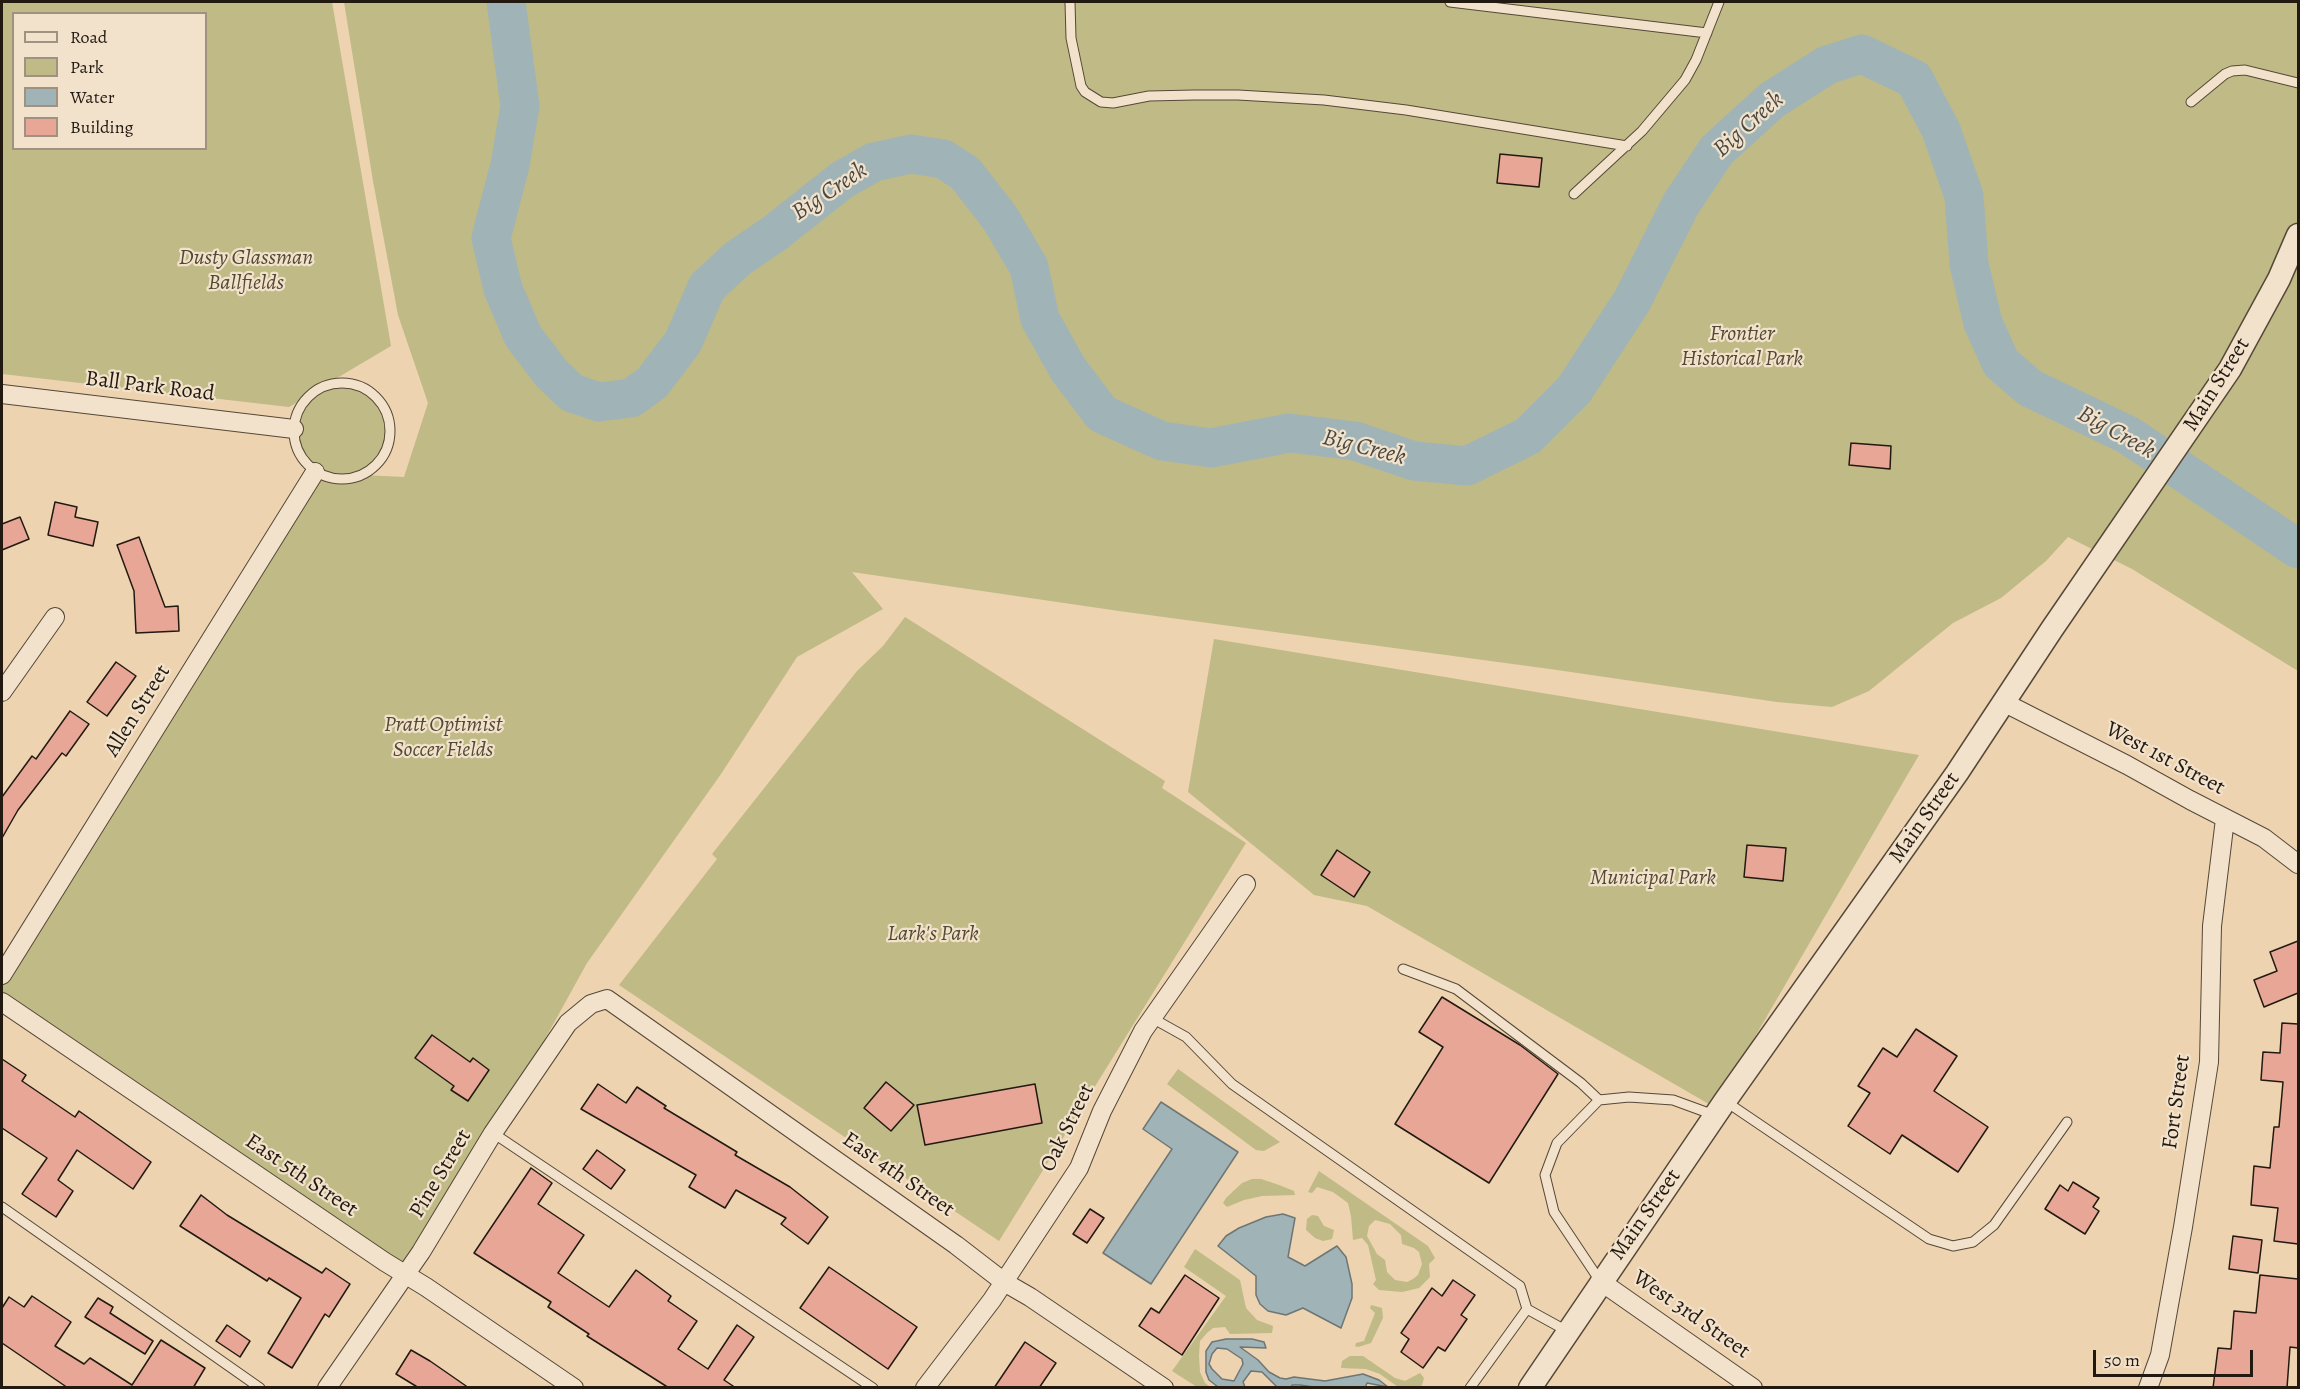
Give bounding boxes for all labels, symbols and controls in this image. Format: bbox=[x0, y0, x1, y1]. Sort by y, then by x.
legend bbox=[12, 12, 207, 150]
text: Road bbox=[70, 25, 107, 49]
text: Park bbox=[70, 55, 104, 79]
text: Water bbox=[70, 85, 115, 109]
water label: Big Creek bbox=[1708, 86, 1790, 164]
text: Building bbox=[70, 115, 134, 139]
water label: Big Creek bbox=[787, 156, 873, 228]
park label: Dusty Glassman Ballfields bbox=[179, 246, 313, 298]
park label: Frontier Historical Park bbox=[1681, 322, 1803, 374]
street label: Main Street bbox=[2178, 333, 2256, 437]
street label: Ball Park Road bbox=[84, 366, 216, 408]
water label: Big Creek bbox=[2072, 400, 2160, 466]
water label: Big Creek bbox=[1320, 424, 1408, 472]
street label: Allen Street bbox=[99, 660, 177, 762]
park label: Pratt Optimist Soccer Fields bbox=[384, 713, 502, 764]
street label: West 1st Street bbox=[2101, 717, 2229, 801]
street label: Main Street bbox=[1884, 767, 1966, 869]
park label: Municipal Park bbox=[1590, 866, 1716, 892]
park label: Lark's Park bbox=[887, 922, 979, 948]
street label: Fort Street bbox=[2157, 1053, 2197, 1151]
street label: Oak Street bbox=[1035, 1080, 1101, 1176]
street label: Pine Street bbox=[404, 1125, 478, 1223]
street label: East 4th Street bbox=[837, 1127, 959, 1223]
street label: East 5th Street bbox=[240, 1129, 362, 1223]
street label: Main Street bbox=[1605, 1164, 1687, 1266]
street label: West 3rd Street bbox=[1627, 1265, 1755, 1365]
scale bar bbox=[2096, 1338, 2256, 1376]
text: 50 m bbox=[2104, 1348, 2140, 1372]

